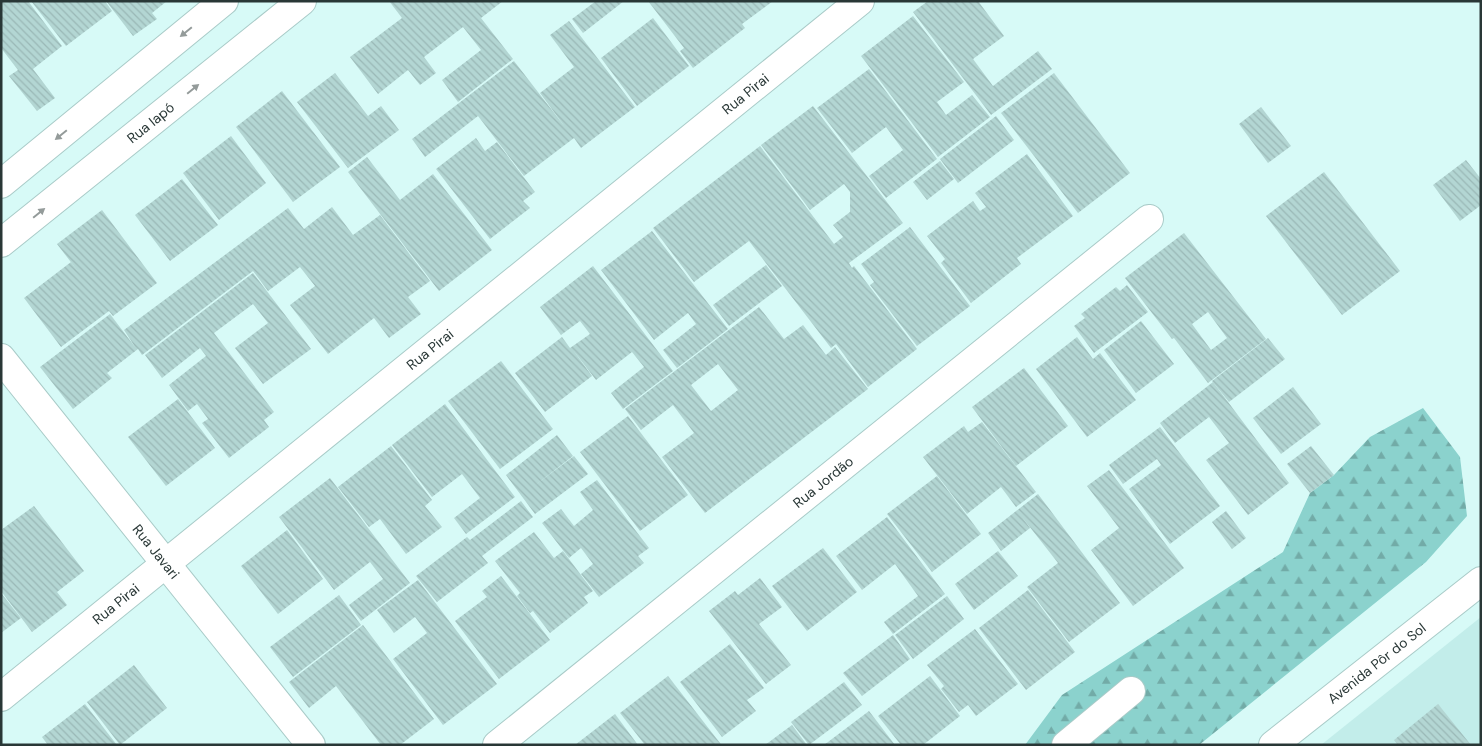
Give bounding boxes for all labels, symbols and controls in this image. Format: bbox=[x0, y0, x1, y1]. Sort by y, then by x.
one-way arrow bbox=[180, 27, 193, 38]
street label: Rua Pirai bbox=[718, 69, 773, 118]
one-way arrow bbox=[186, 83, 199, 94]
street label: Rua Iapó bbox=[123, 98, 178, 147]
one-way arrow bbox=[55, 130, 68, 141]
one-way arrow bbox=[32, 207, 45, 218]
street label: Rua Pirai bbox=[403, 325, 457, 374]
street label: Rua Jordão bbox=[789, 452, 857, 512]
street label: Rua Javari bbox=[129, 520, 183, 583]
street label: Rua Pirai bbox=[89, 579, 143, 628]
street label: Avenida Pôr do Sol bbox=[1324, 619, 1430, 708]

